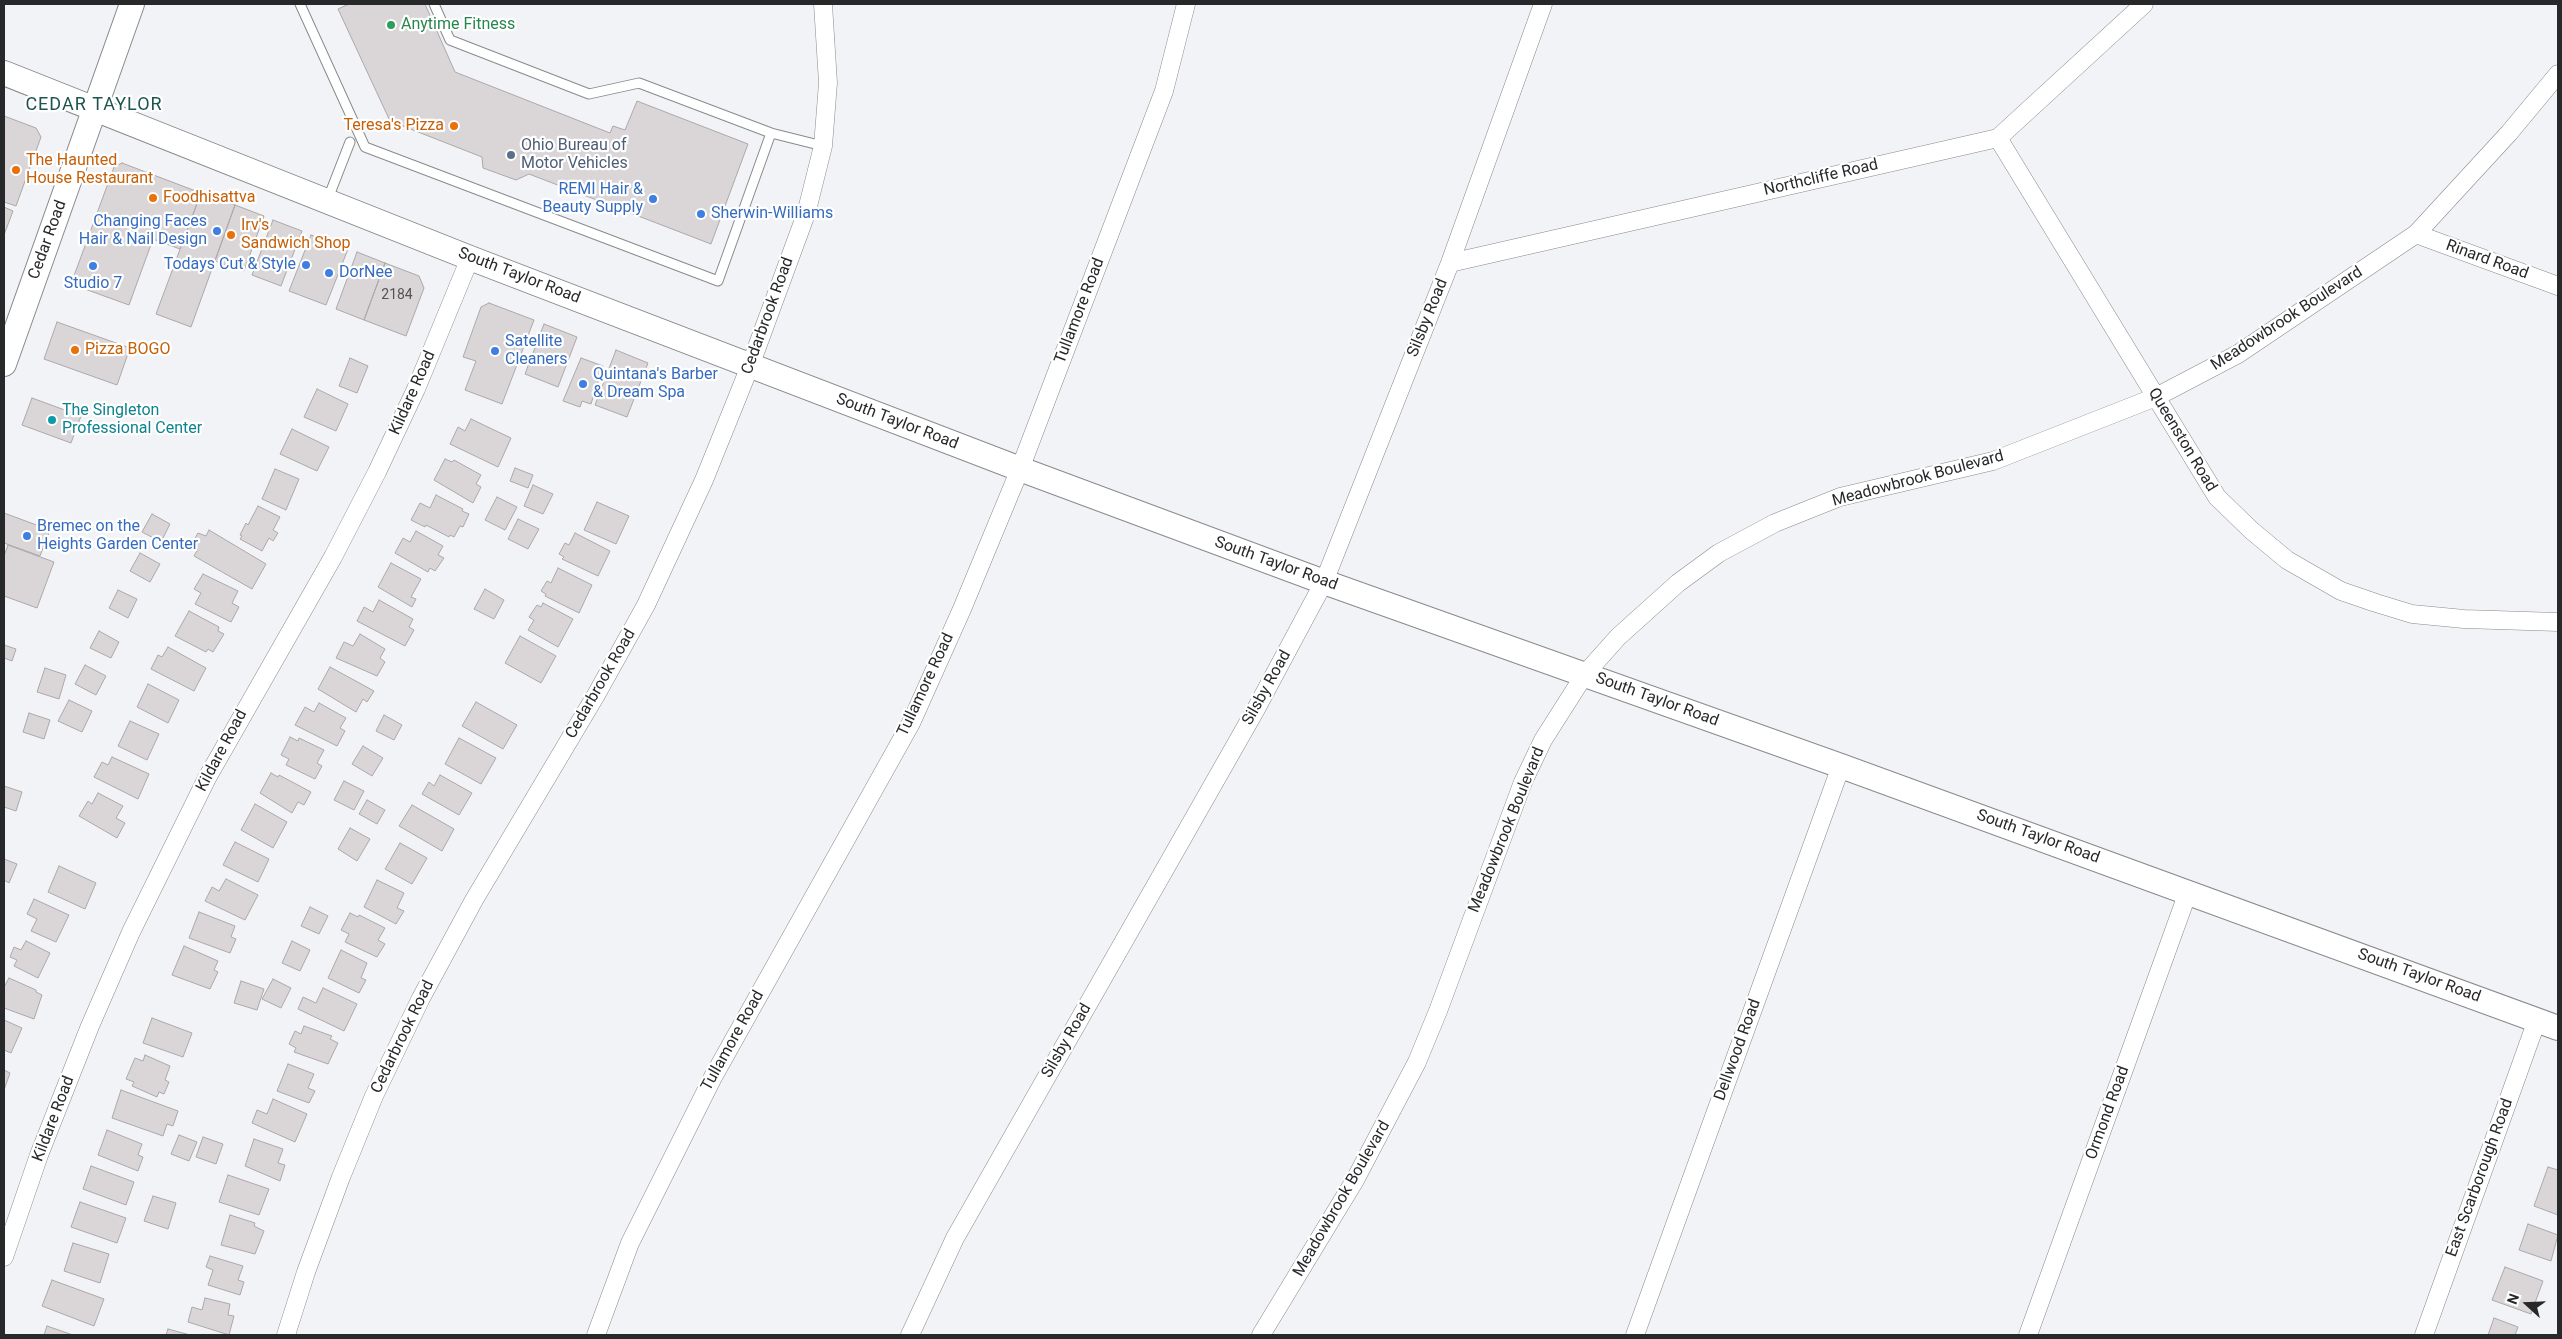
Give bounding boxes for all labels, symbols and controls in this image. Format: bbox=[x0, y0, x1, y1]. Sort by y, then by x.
place label: Anytime Fitness bbox=[401, 15, 515, 35]
marker: Anytime Fitness bbox=[385, 19, 397, 31]
district label: CEDAR TAYLOR bbox=[24, 94, 164, 116]
place label: Teresa's Pizza bbox=[344, 116, 444, 136]
marker: Teresa's Pizza bbox=[448, 120, 460, 132]
place label: Ohio Bureau of Motor Vehicles bbox=[521, 136, 628, 174]
marker: Ohio Bureau of Motor Vehicles bbox=[505, 149, 517, 161]
place label: The Haunted House Restaurant bbox=[26, 151, 153, 189]
street label: Northcliffe Road bbox=[1762, 156, 1880, 200]
marker: The Haunted House Restaurant bbox=[10, 164, 22, 176]
place label: REMI Hair & Beauty Supply bbox=[542, 180, 643, 218]
place label: Foodhisattva bbox=[163, 188, 255, 208]
marker: Foodhisattva bbox=[147, 192, 159, 204]
marker: REMI Hair & Beauty Supply bbox=[647, 193, 659, 205]
street label: Cedar Road bbox=[25, 198, 71, 282]
place label: Sherwin-Williams bbox=[711, 204, 833, 224]
marker: Sherwin-Williams bbox=[695, 208, 707, 220]
place label: Changing Faces Hair & Nail Design bbox=[79, 212, 207, 250]
place label: Irv's Sandwich Shop bbox=[241, 216, 351, 254]
marker: Changing Faces Hair & Nail Design bbox=[211, 225, 223, 237]
marker: Irv's Sandwich Shop bbox=[225, 229, 237, 241]
street label: Rinard Road bbox=[2443, 236, 2531, 284]
street label: South Taylor Road bbox=[455, 244, 583, 308]
place label: Todays Cut & Style bbox=[164, 255, 296, 275]
street label: Cedarbrook Road bbox=[738, 255, 798, 377]
street label: Tullamore Road bbox=[1051, 255, 1109, 367]
marker: Todays Cut & Style bbox=[300, 259, 312, 271]
marker: Studio 7 bbox=[87, 260, 99, 272]
place label: DorNee bbox=[339, 263, 392, 283]
street label: Meadowbrook Boulevard bbox=[2208, 263, 2366, 375]
marker: DorNee bbox=[323, 267, 335, 279]
place label: Studio 7 bbox=[64, 274, 122, 294]
street label: Silsby Road bbox=[1404, 276, 1452, 360]
house number: 2184 bbox=[381, 287, 413, 303]
place label: Satellite Cleaners bbox=[505, 332, 567, 370]
place label: Pizza BOGO bbox=[85, 340, 170, 360]
marker: Pizza BOGO bbox=[69, 344, 81, 356]
marker: Satellite Cleaners bbox=[489, 345, 501, 357]
street label: Kildare Road bbox=[386, 348, 440, 438]
place label: Quintana's Barber & Dream Spa bbox=[593, 365, 718, 403]
marker: Quintana's Barber & Dream Spa bbox=[577, 378, 589, 390]
street label: Queenston Road bbox=[2143, 385, 2221, 495]
street label: South Taylor Road bbox=[833, 390, 961, 454]
place label: The Singleton Professional Center bbox=[62, 401, 202, 439]
marker: The Singleton Professional Center bbox=[46, 414, 58, 426]
street label: Meadowbrook Boulevard bbox=[1830, 447, 2006, 511]
place label: Bremec on the Heights Garden Center bbox=[37, 517, 198, 555]
marker: Bremec on the Heights Garden Center bbox=[21, 530, 33, 542]
street label: South Taylor Road bbox=[1212, 533, 1340, 595]
street label: Cedarbrook Road bbox=[562, 626, 640, 742]
street label: Tullamore Road bbox=[894, 630, 958, 740]
street label: Silsby Road bbox=[1239, 647, 1295, 729]
street label: South Taylor Road bbox=[1593, 669, 1721, 731]
street label: Kildare Road bbox=[192, 707, 252, 795]
street label: Meadowbrook Boulevard bbox=[1465, 744, 1549, 916]
street label: South Taylor Road bbox=[1974, 806, 2102, 868]
street label: South Taylor Road bbox=[2355, 945, 2483, 1007]
street label: Cedarbrook Road bbox=[367, 977, 439, 1097]
street label: Tullamore Road bbox=[698, 987, 768, 1095]
street label: Dellwood Road bbox=[1711, 997, 1765, 1103]
street label: Silsby Road bbox=[1038, 1000, 1096, 1082]
street label: Ormond Road bbox=[2082, 1064, 2134, 1162]
street label: Kildare Road bbox=[29, 1074, 79, 1164]
street label: East Scarborough Road bbox=[2442, 1096, 2518, 1260]
street label: Meadowbrook Boulevard bbox=[1290, 1118, 1394, 1280]
north arrow bbox=[2502, 1279, 2552, 1329]
text: N bbox=[2504, 1291, 2522, 1306]

